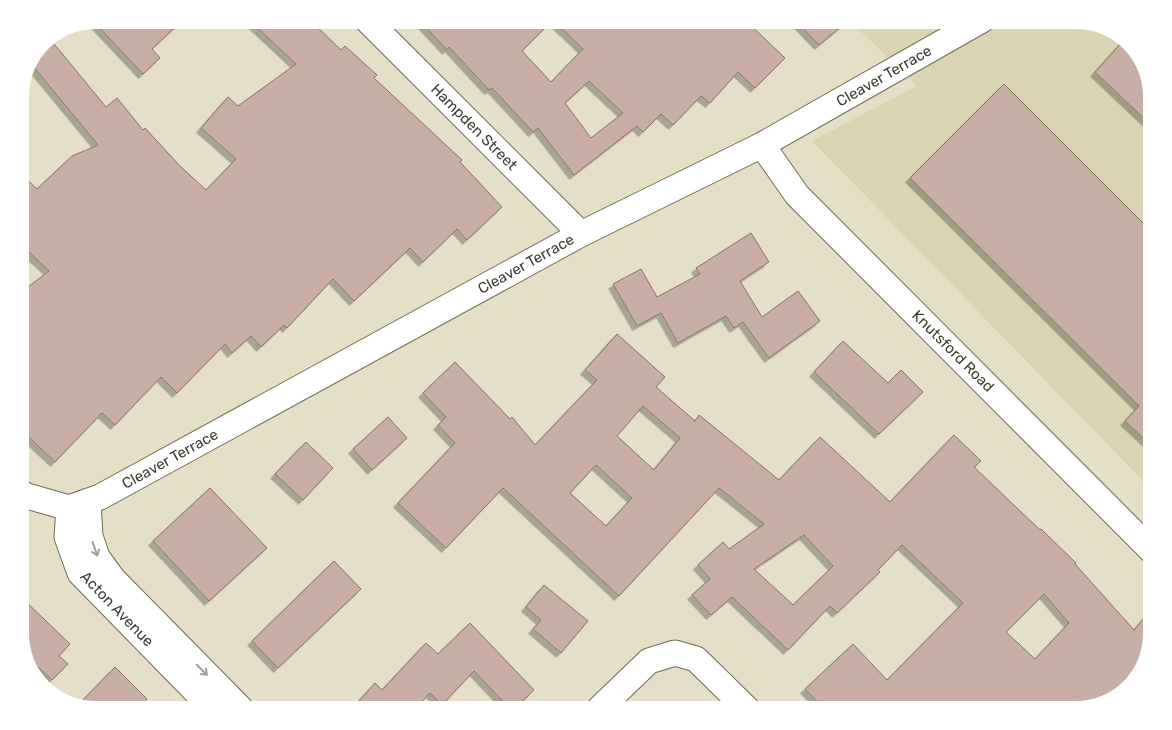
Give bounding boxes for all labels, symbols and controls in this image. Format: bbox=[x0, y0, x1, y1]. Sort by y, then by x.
street label: Cleaver Terrace bbox=[833, 41, 935, 111]
street label: Hampden Street bbox=[427, 80, 521, 174]
street label: Cleaver Terrace bbox=[475, 230, 577, 298]
street label: Knutsford Road bbox=[908, 306, 998, 396]
street label: Cleaver Terrace bbox=[119, 425, 221, 493]
one-way arrow bbox=[90, 541, 100, 557]
street label: Acton Avenue bbox=[77, 568, 157, 650]
one-way arrow bbox=[196, 664, 208, 676]

